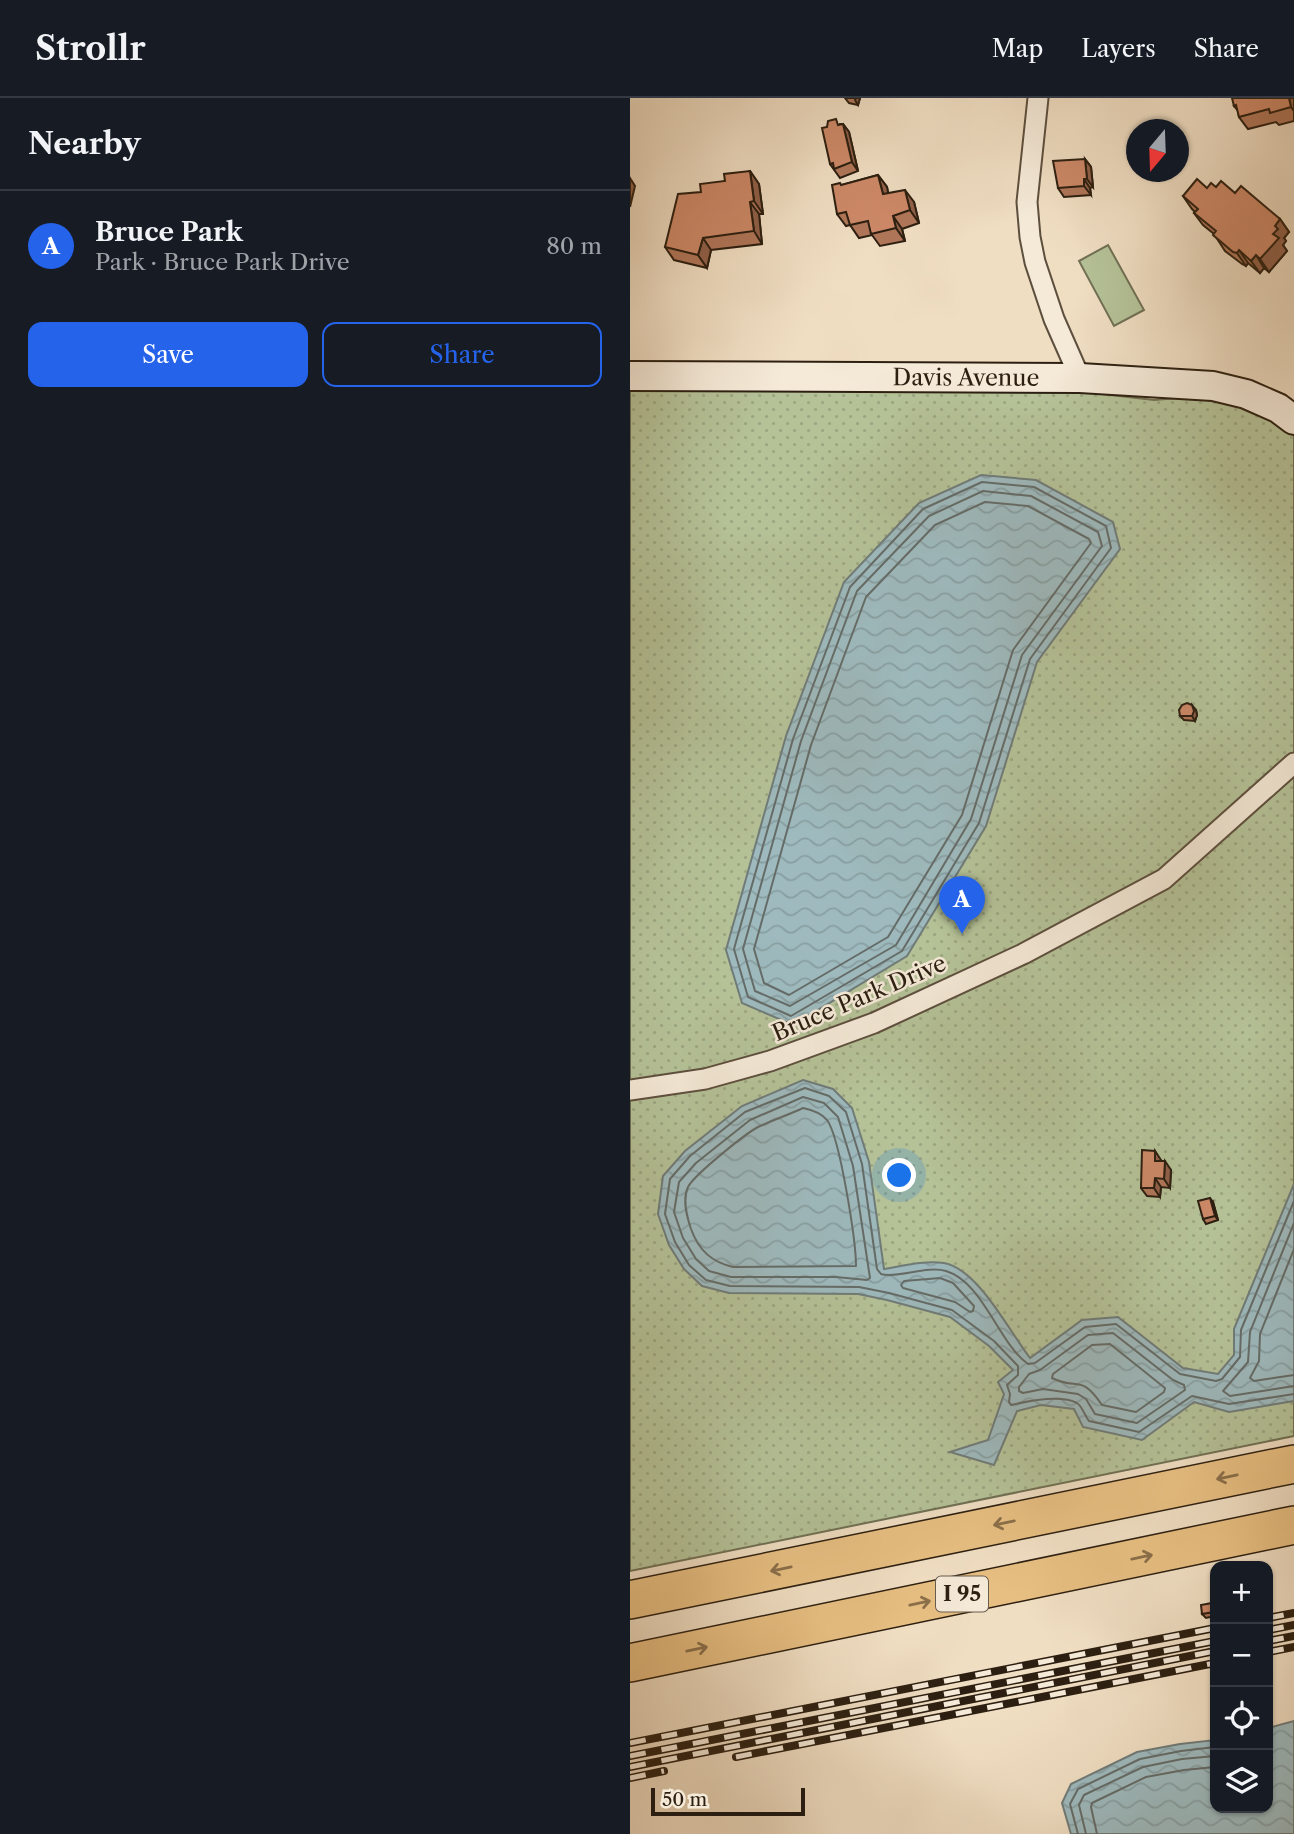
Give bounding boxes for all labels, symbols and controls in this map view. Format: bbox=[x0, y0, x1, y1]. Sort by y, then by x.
text: Strollr bbox=[35, 28, 146, 69]
text: Map bbox=[992, 34, 1043, 63]
text: Layers bbox=[1081, 34, 1156, 63]
text: Share bbox=[1194, 34, 1259, 63]
north arrow bbox=[1126, 119, 1189, 182]
text: Nearby bbox=[28, 125, 141, 162]
text: Bruce Park bbox=[95, 216, 243, 248]
text: A bbox=[42, 232, 60, 260]
text: 80 m bbox=[546, 232, 602, 260]
text: Park · Bruce Park Drive bbox=[95, 248, 350, 276]
button: Save bbox=[28, 322, 308, 387]
button: Share bbox=[322, 322, 602, 387]
street label: Davis Avenue bbox=[893, 363, 1039, 392]
pin: A bbox=[939, 876, 985, 934]
street label: Bruce Park Drive bbox=[768, 949, 950, 1047]
your location bbox=[882, 1158, 916, 1192]
one-way arrow bbox=[1216, 1471, 1239, 1485]
one-way arrow bbox=[993, 1516, 1016, 1530]
one-way arrow bbox=[1130, 1549, 1153, 1563]
map controls bbox=[1210, 1561, 1273, 1813]
button: + bbox=[1210, 1561, 1273, 1624]
one-way arrow bbox=[770, 1562, 793, 1576]
road number: I 95 bbox=[936, 1576, 988, 1612]
one-way arrow bbox=[908, 1595, 931, 1609]
button: − bbox=[1210, 1624, 1273, 1687]
one-way arrow bbox=[685, 1641, 708, 1655]
button: locate bbox=[1210, 1687, 1273, 1750]
button: layers bbox=[1210, 1750, 1273, 1813]
scale bar bbox=[651, 1785, 805, 1817]
text: 50 m bbox=[662, 1788, 707, 1811]

